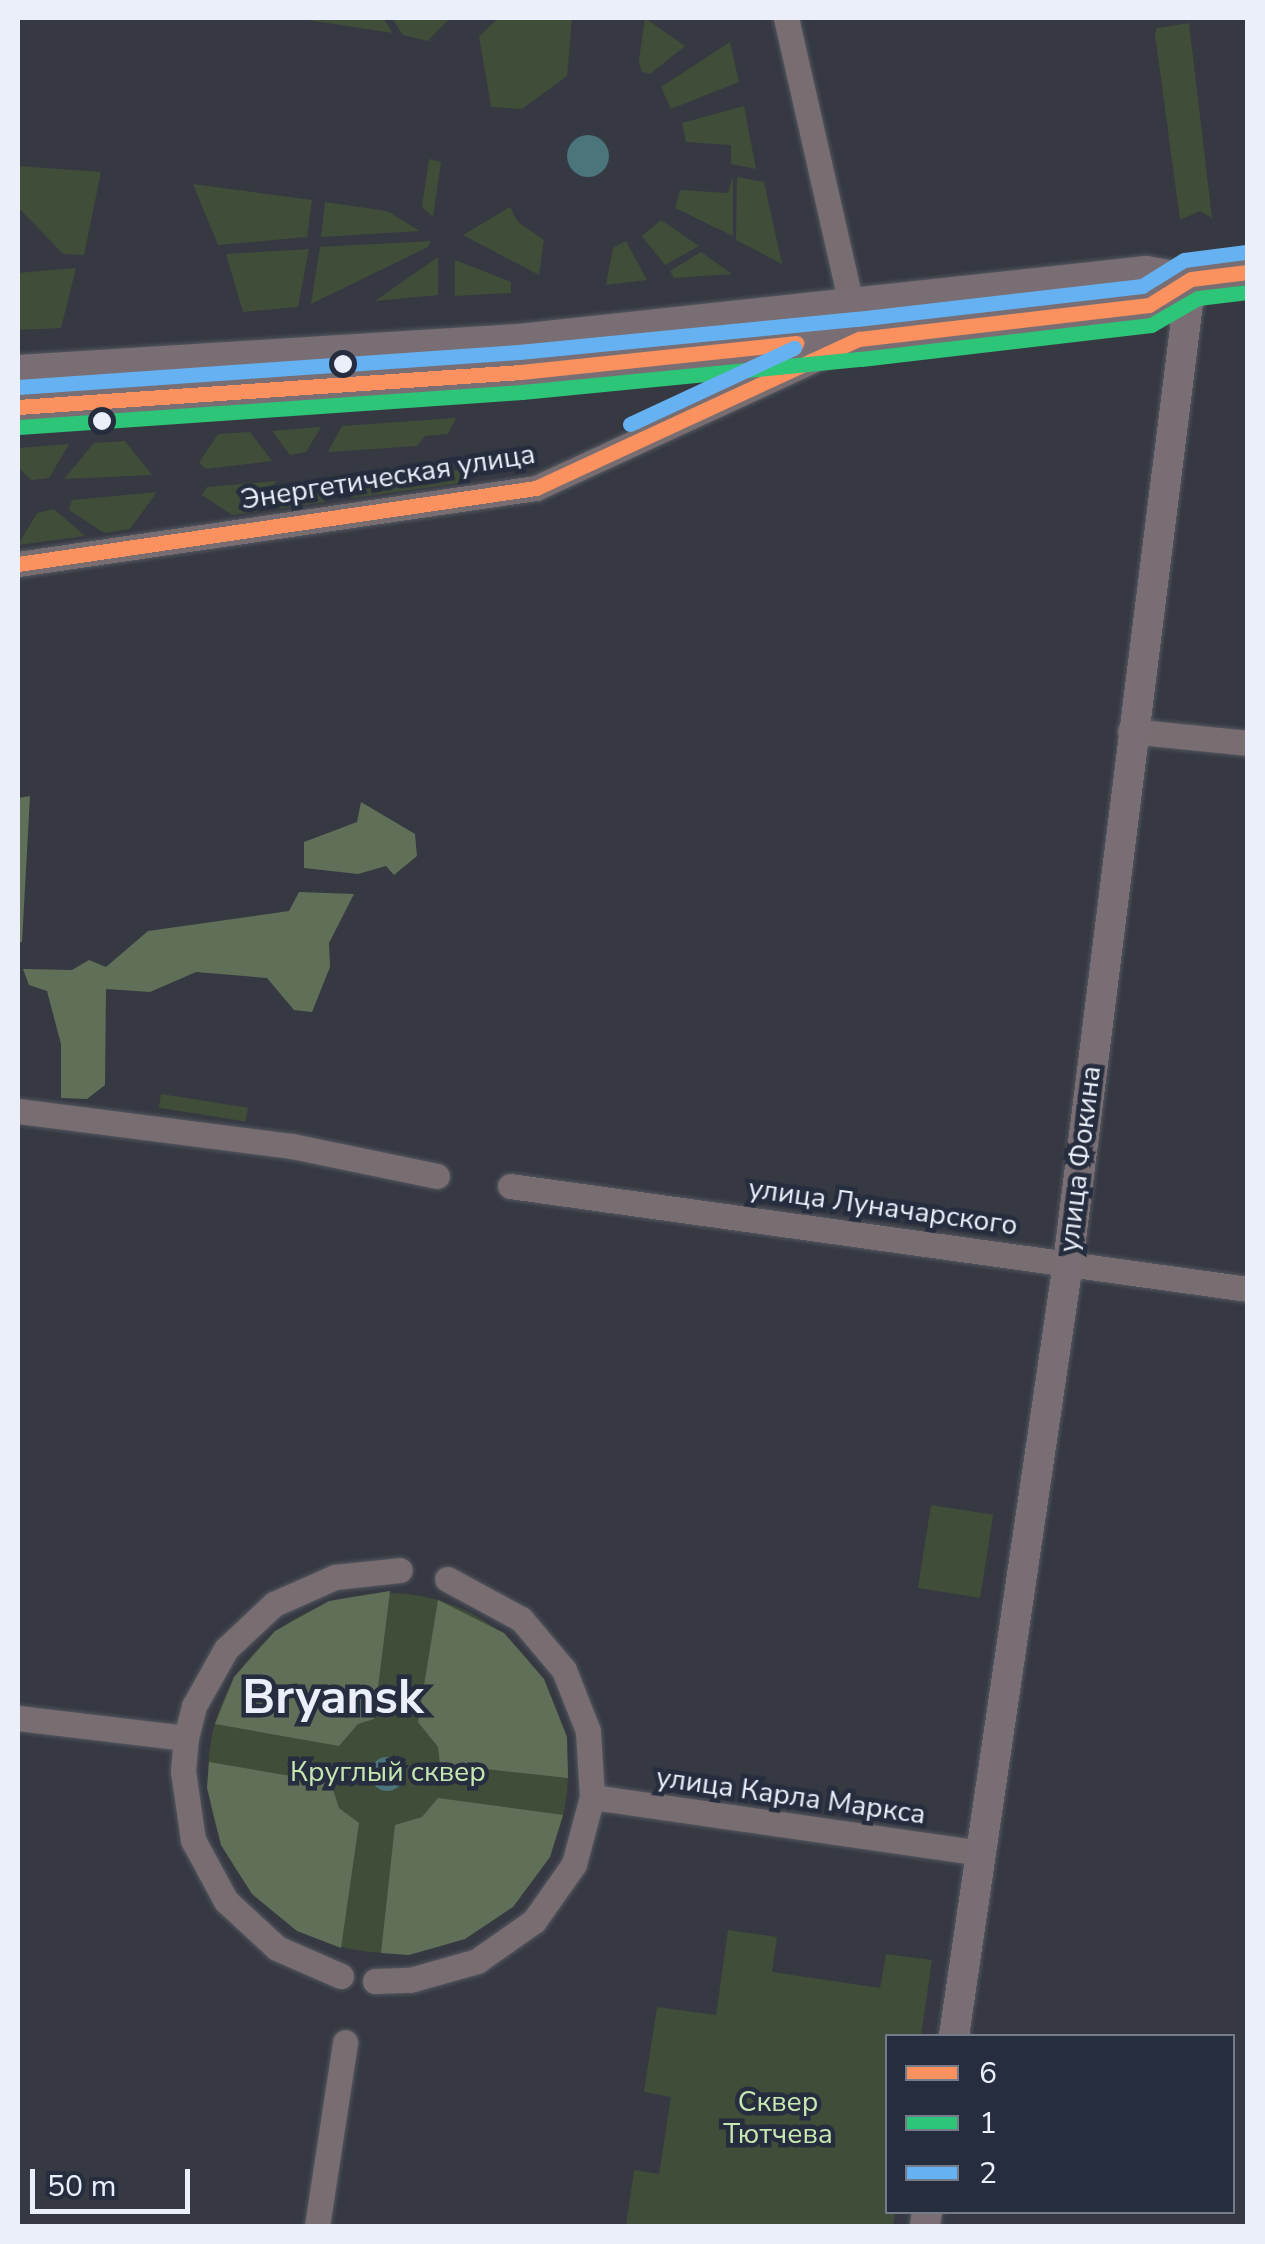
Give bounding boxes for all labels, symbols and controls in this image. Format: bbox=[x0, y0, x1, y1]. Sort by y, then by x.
unlabelled marker bbox=[333, 354, 353, 374]
unlabelled marker bbox=[92, 411, 112, 431]
street label: Энергетическая улица bbox=[239, 437, 537, 517]
street label: улица Фокина bbox=[1052, 1064, 1108, 1254]
street label: улица Луначарского bbox=[746, 1171, 1020, 1243]
district label: Bryansk bbox=[242, 1669, 424, 1727]
park label: Круглый сквер bbox=[290, 1755, 486, 1789]
street label: улица Карла Маркса bbox=[654, 1760, 928, 1832]
legend bbox=[885, 2034, 1235, 2214]
text: 6 bbox=[979, 2053, 997, 2094]
park label: Сквер Тютчева bbox=[723, 2085, 833, 2151]
text: 1 bbox=[979, 2103, 997, 2144]
scale bar bbox=[35, 2149, 195, 2211]
text: 2 bbox=[979, 2153, 997, 2194]
text: 50 m bbox=[47, 2166, 116, 2207]

